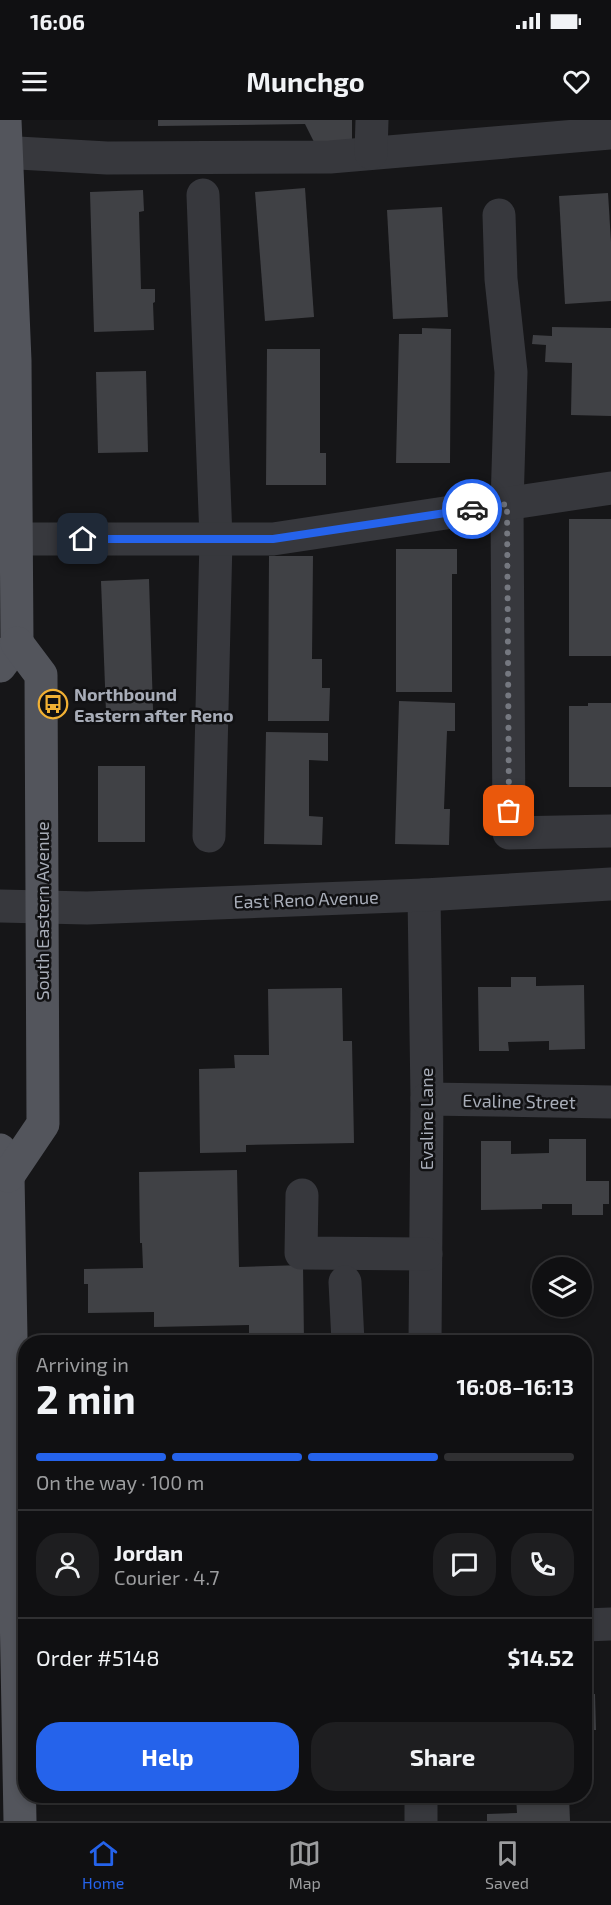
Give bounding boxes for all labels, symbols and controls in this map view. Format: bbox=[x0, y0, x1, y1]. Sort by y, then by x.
text: 16:06 bbox=[30, 8, 85, 34]
icon: menu bbox=[18, 65, 51, 98]
text: Munchgo bbox=[246, 65, 365, 97]
icon: heart bbox=[560, 65, 593, 98]
courier bbox=[442, 479, 502, 539]
icon: car bbox=[456, 493, 489, 526]
pin bbox=[57, 513, 108, 564]
icon: home bbox=[66, 522, 99, 555]
place label: Northbound Eastern after Reno bbox=[74, 683, 234, 726]
bus stop icon: Northbound Eastern after Reno bbox=[37, 688, 69, 720]
pin bbox=[483, 785, 534, 836]
icon: bag bbox=[492, 794, 525, 827]
street label: South Eastern Avenue bbox=[31, 821, 53, 1001]
street label: East Reno Avenue bbox=[233, 885, 379, 913]
street label: Evaline Lane bbox=[415, 1068, 437, 1170]
street label: Evaline Street bbox=[462, 1089, 576, 1113]
map controls bbox=[532, 1257, 592, 1317]
button: layers bbox=[532, 1257, 592, 1317]
text: Arriving in bbox=[36, 1352, 129, 1376]
text: 16:08–16:13 bbox=[457, 1373, 574, 1399]
text: 2 min bbox=[36, 1375, 136, 1422]
text: On the way · 100 m bbox=[36, 1470, 204, 1494]
button: person bbox=[36, 1533, 99, 1596]
button: chat bbox=[433, 1533, 496, 1596]
button: phone bbox=[511, 1533, 574, 1596]
text: Jordan bbox=[114, 1539, 183, 1565]
text: Courier · 4.7 bbox=[114, 1565, 220, 1589]
text: Order #5148 bbox=[36, 1644, 160, 1670]
text: $14.52 bbox=[507, 1644, 574, 1670]
button: Help bbox=[36, 1722, 299, 1791]
button: Share bbox=[311, 1722, 574, 1791]
tab: Home bbox=[82, 1837, 124, 1892]
tab: Map bbox=[288, 1837, 321, 1892]
tab: Saved bbox=[485, 1837, 529, 1892]

